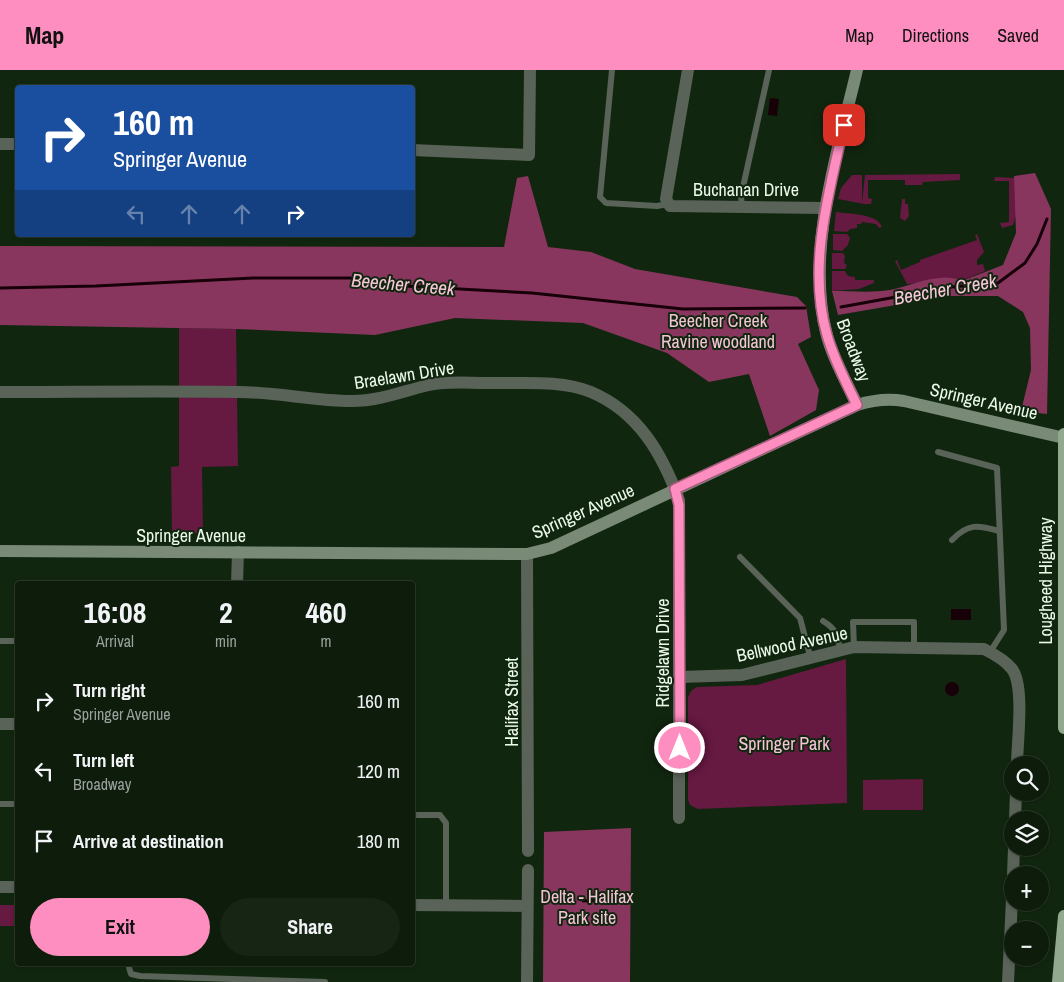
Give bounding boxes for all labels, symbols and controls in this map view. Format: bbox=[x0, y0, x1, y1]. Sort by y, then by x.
text: Map bbox=[25, 19, 64, 51]
text: Map bbox=[845, 23, 874, 48]
text: Directions bbox=[902, 23, 969, 48]
text: Saved bbox=[997, 23, 1039, 48]
text: 160 m bbox=[113, 99, 194, 146]
pin bbox=[823, 104, 865, 146]
icon: right bbox=[30, 105, 95, 170]
icon: arrive bbox=[830, 111, 858, 139]
text: Springer Avenue bbox=[113, 144, 247, 174]
street label: Buchanan Drive bbox=[693, 177, 799, 202]
icon: left bbox=[122, 200, 150, 228]
icon: ahead bbox=[175, 200, 203, 228]
icon: ahead bbox=[228, 200, 256, 228]
icon: right bbox=[281, 200, 309, 228]
water label: Beecher Creek bbox=[350, 267, 457, 302]
water label: Beecher Creek bbox=[892, 267, 1000, 311]
park label: Beecher Creek Ravine woodland bbox=[661, 308, 775, 354]
street label: Broadway bbox=[831, 315, 878, 386]
street label: Braelawn Drive bbox=[352, 355, 456, 395]
street label: Springer Avenue bbox=[928, 376, 1040, 426]
street label: Springer Avenue bbox=[528, 477, 638, 545]
street label: Lougheed Highway bbox=[1033, 517, 1058, 645]
street label: Springer Avenue bbox=[136, 523, 246, 548]
text: 16:08 bbox=[84, 592, 146, 632]
text: 2 bbox=[219, 592, 233, 632]
text: 460 bbox=[305, 592, 346, 632]
street label: Ridgelawn Drive bbox=[650, 598, 675, 708]
street label: Bellwood Avenue bbox=[734, 620, 850, 668]
text: Arrival bbox=[96, 630, 134, 652]
text: min bbox=[215, 630, 237, 652]
text: m bbox=[320, 630, 331, 652]
street label: Halifax Street bbox=[499, 657, 524, 747]
text: Turn right bbox=[73, 677, 145, 703]
icon: right bbox=[30, 687, 58, 715]
text: 160 m bbox=[357, 688, 400, 714]
text: Springer Avenue bbox=[73, 703, 171, 725]
position arrow bbox=[653, 721, 705, 773]
park label: Springer Park bbox=[738, 731, 830, 756]
text: Turn left bbox=[73, 747, 134, 773]
map controls bbox=[1004, 756, 1049, 966]
button: search bbox=[1004, 756, 1049, 801]
icon: left bbox=[30, 757, 58, 785]
text: 120 m bbox=[357, 758, 400, 784]
text: Broadway bbox=[73, 773, 131, 795]
button: layers bbox=[1004, 811, 1049, 856]
icon: arrive bbox=[30, 827, 58, 855]
text: Arrive at destination bbox=[73, 828, 224, 854]
text: 180 m bbox=[357, 828, 400, 854]
button: + bbox=[1004, 866, 1049, 911]
park label: Delta - Halifax Park site bbox=[540, 884, 634, 930]
button: Exit bbox=[30, 898, 210, 956]
button: Share bbox=[220, 898, 400, 956]
button: − bbox=[1004, 921, 1049, 966]

